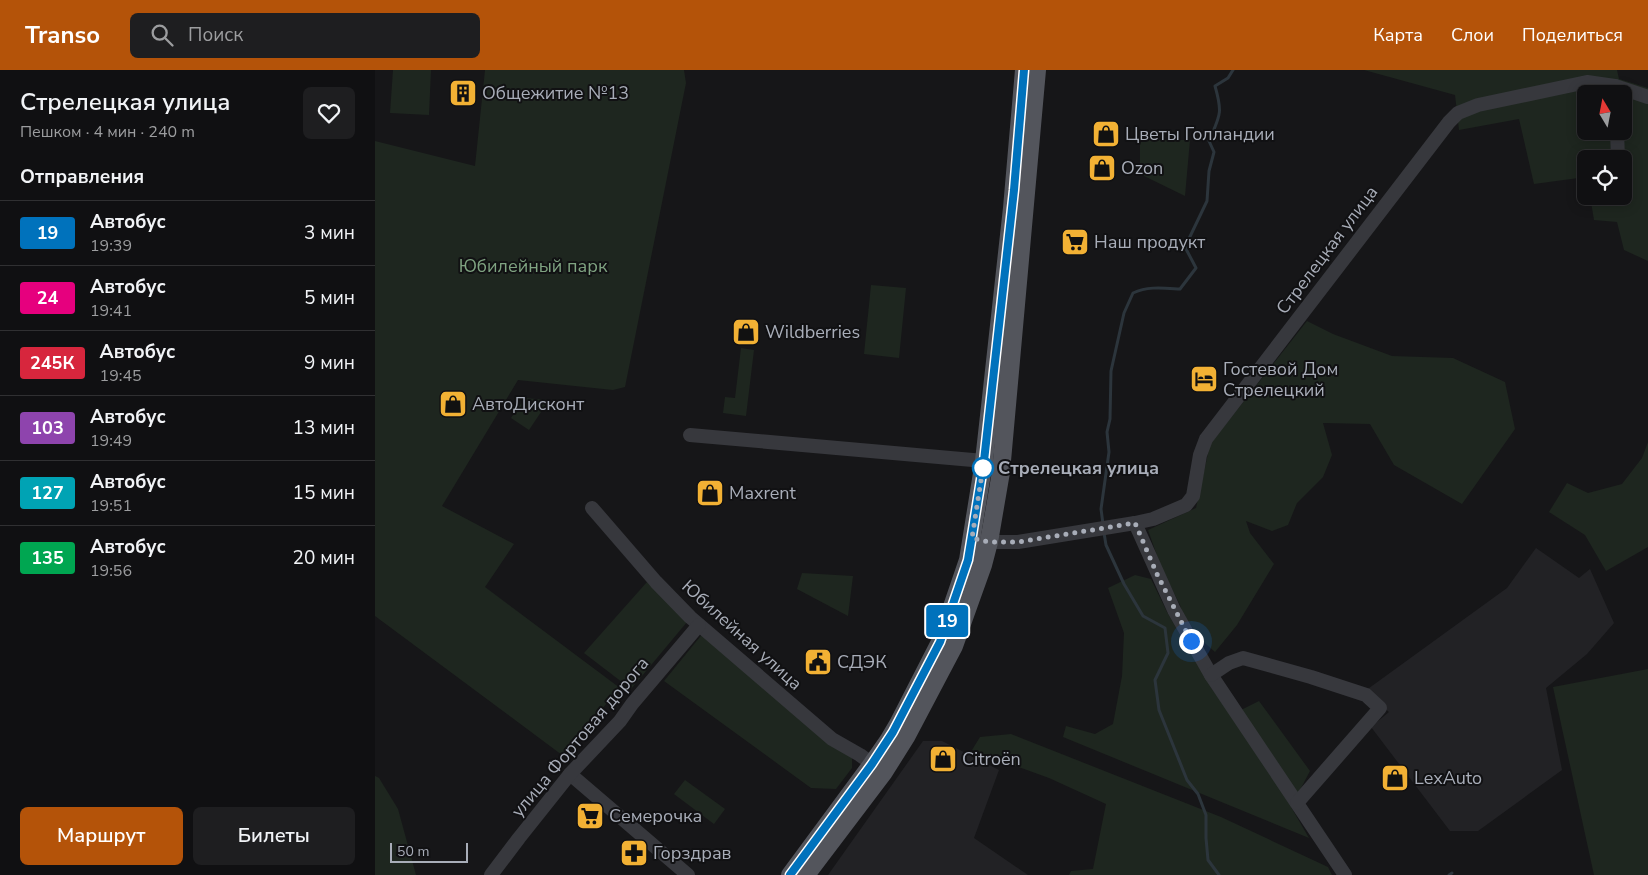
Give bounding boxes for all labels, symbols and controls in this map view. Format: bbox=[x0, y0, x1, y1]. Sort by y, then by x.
search box bbox=[130, 13, 480, 58]
text: Transo bbox=[25, 19, 100, 51]
icon: search bbox=[148, 21, 176, 49]
text: Поиск bbox=[188, 22, 243, 48]
text: Карта bbox=[1373, 23, 1423, 47]
text: Слои bbox=[1451, 23, 1494, 47]
text: Поделиться bbox=[1522, 23, 1623, 47]
building icon: Общежитие №13 bbox=[448, 78, 478, 108]
place label: Общежитие №13 bbox=[482, 81, 629, 105]
north arrow bbox=[1577, 85, 1633, 140]
map controls bbox=[1577, 85, 1632, 205]
text: Стрелецкая улица bbox=[20, 86, 230, 118]
button: heart bbox=[303, 87, 355, 139]
shop icon: Цветы Голландии bbox=[1091, 119, 1121, 149]
text: Пешком · 4 мин · 240 m bbox=[20, 121, 195, 143]
place label: Цветы Голландии bbox=[1125, 122, 1275, 146]
button: locate bbox=[1577, 150, 1632, 205]
shop icon: Ozon bbox=[1087, 153, 1117, 183]
place label: Ozon bbox=[1121, 156, 1163, 180]
text: Отправления bbox=[20, 164, 144, 190]
street label: Стрелецкая улица bbox=[1271, 181, 1383, 319]
text: Автобус bbox=[90, 209, 166, 235]
text: 3 мин bbox=[304, 220, 355, 246]
text: 19 bbox=[37, 221, 58, 245]
supermarket icon: Наш продукт bbox=[1060, 227, 1090, 257]
place label: Наш продукт bbox=[1094, 230, 1205, 254]
text: 19:39 bbox=[90, 235, 132, 257]
park label: Юбилейный парк bbox=[459, 254, 608, 278]
text: Автобус bbox=[90, 274, 166, 300]
text: 5 мин bbox=[304, 285, 355, 311]
text: 24 bbox=[37, 286, 58, 310]
text: 19:41 bbox=[90, 300, 132, 322]
shop icon: Wildberries bbox=[731, 317, 761, 347]
place label: Wildberries bbox=[765, 320, 860, 344]
text: Автобус bbox=[100, 339, 175, 365]
text: 9 мин bbox=[304, 350, 355, 376]
text: 245К bbox=[30, 351, 75, 375]
place label: Гостевой Дом Стрелецкий bbox=[1223, 357, 1338, 402]
hotel icon: Гостевой Дом Стрелецкий bbox=[1189, 364, 1219, 394]
text: 19:45 bbox=[100, 365, 142, 387]
shop icon: АвтоДисконт bbox=[438, 389, 468, 419]
place label: АвтоДисконт bbox=[472, 392, 584, 416]
text: Автобус bbox=[90, 404, 166, 430]
text: 13 мин bbox=[293, 415, 355, 441]
text: 103 bbox=[31, 416, 64, 440]
text: 19:49 bbox=[90, 430, 132, 452]
place label: Стрелецкая улица bbox=[998, 456, 1159, 480]
marker: Стрелецкая улица bbox=[972, 457, 994, 479]
text: Автобус bbox=[90, 469, 166, 495]
shop icon: Maxrent bbox=[695, 478, 725, 508]
text: 15 мин bbox=[293, 480, 355, 506]
text: 127 bbox=[31, 481, 64, 505]
place label: Maxrent bbox=[729, 481, 797, 505]
text: 19:51 bbox=[90, 495, 132, 517]
text: Автобус bbox=[90, 534, 166, 560]
text: 20 мин bbox=[293, 545, 355, 571]
text: 135 bbox=[31, 546, 64, 570]
text: 19:56 bbox=[90, 560, 132, 582]
street label: Юбилейная улица bbox=[677, 574, 807, 696]
line badge: 19 bbox=[925, 605, 969, 637]
text: 19 bbox=[936, 609, 958, 633]
your location bbox=[1179, 629, 1204, 654]
public building icon: СДЭК bbox=[803, 647, 833, 677]
place label: СДЭК bbox=[837, 650, 887, 674]
street label: улица Фортовая дорога bbox=[506, 652, 654, 822]
shop icon: Citroën bbox=[928, 744, 958, 774]
place label: Citroën bbox=[962, 747, 1021, 771]
shop icon: LexAuto bbox=[1380, 763, 1410, 793]
place label: LexAuto bbox=[1414, 766, 1482, 790]
supermarket icon: Семерочка bbox=[575, 801, 605, 831]
place label: Семерочка bbox=[609, 804, 702, 828]
button: Маршрут bbox=[20, 807, 183, 865]
button: Билеты bbox=[193, 807, 355, 865]
pharmacy icon: Горздрав bbox=[619, 838, 649, 868]
scale bar bbox=[390, 840, 467, 863]
place label: Горздрав bbox=[653, 841, 732, 865]
text: 50 m bbox=[397, 842, 429, 861]

